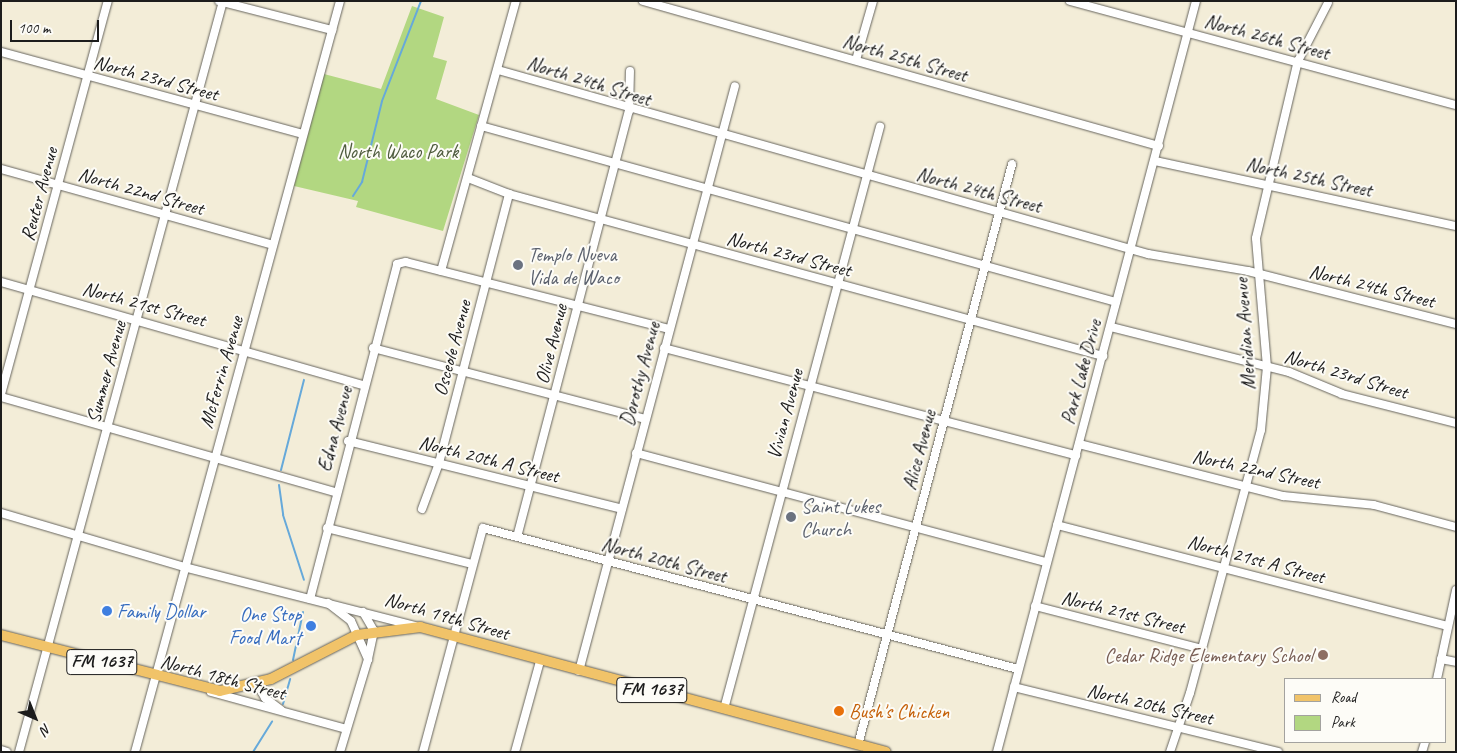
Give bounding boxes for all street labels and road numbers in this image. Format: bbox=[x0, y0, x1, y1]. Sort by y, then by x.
street label: North 26th Street bbox=[1202, 9, 1332, 65]
street label: North 25th Street bbox=[840, 29, 970, 87]
street label: North 23rd Street bbox=[91, 50, 221, 106]
street label: North 24th Street bbox=[524, 51, 654, 111]
street label: Reuter Avenue bbox=[15, 145, 63, 243]
street label: North 25th Street bbox=[1243, 152, 1375, 202]
street label: North 22nd Street bbox=[75, 162, 207, 220]
street label: North 24th Street bbox=[914, 162, 1044, 218]
street label: North 23rd Street bbox=[724, 226, 854, 282]
street label: North 24th Street bbox=[1307, 259, 1437, 313]
street label: North 21st Street bbox=[80, 276, 208, 332]
street label: Meridian Avenue bbox=[1229, 277, 1261, 391]
street label: Osceole Avenue bbox=[428, 297, 476, 399]
street label: Olive Avenue bbox=[530, 302, 572, 386]
street label: McFerrin Avenue bbox=[194, 313, 248, 431]
street label: Park Lake Drive bbox=[1055, 317, 1107, 427]
street label: Summer Avenue bbox=[81, 318, 131, 426]
street label: Dorothy Avenue bbox=[615, 320, 665, 428]
street label: North 23rd Street bbox=[1281, 344, 1411, 404]
street label: Vivian Avenue bbox=[761, 366, 809, 462]
street label: Edna Avenue bbox=[312, 384, 358, 474]
street label: Alice Avenue bbox=[897, 408, 941, 492]
street label: North 20th A Street bbox=[416, 430, 562, 488]
street label: North 22nd Street bbox=[1190, 444, 1322, 494]
street label: North 21st A Street bbox=[1185, 529, 1327, 589]
street label: North 20th Street bbox=[599, 532, 729, 588]
street label: North 21st Street bbox=[1059, 585, 1187, 639]
street label: North 19th Street bbox=[382, 587, 512, 645]
road number: FM 1637 bbox=[66, 646, 138, 679]
street label: North 18th Street bbox=[158, 649, 288, 705]
road number: FM 1637 bbox=[616, 674, 688, 706]
street label: North 20th Street bbox=[1085, 678, 1215, 730]

